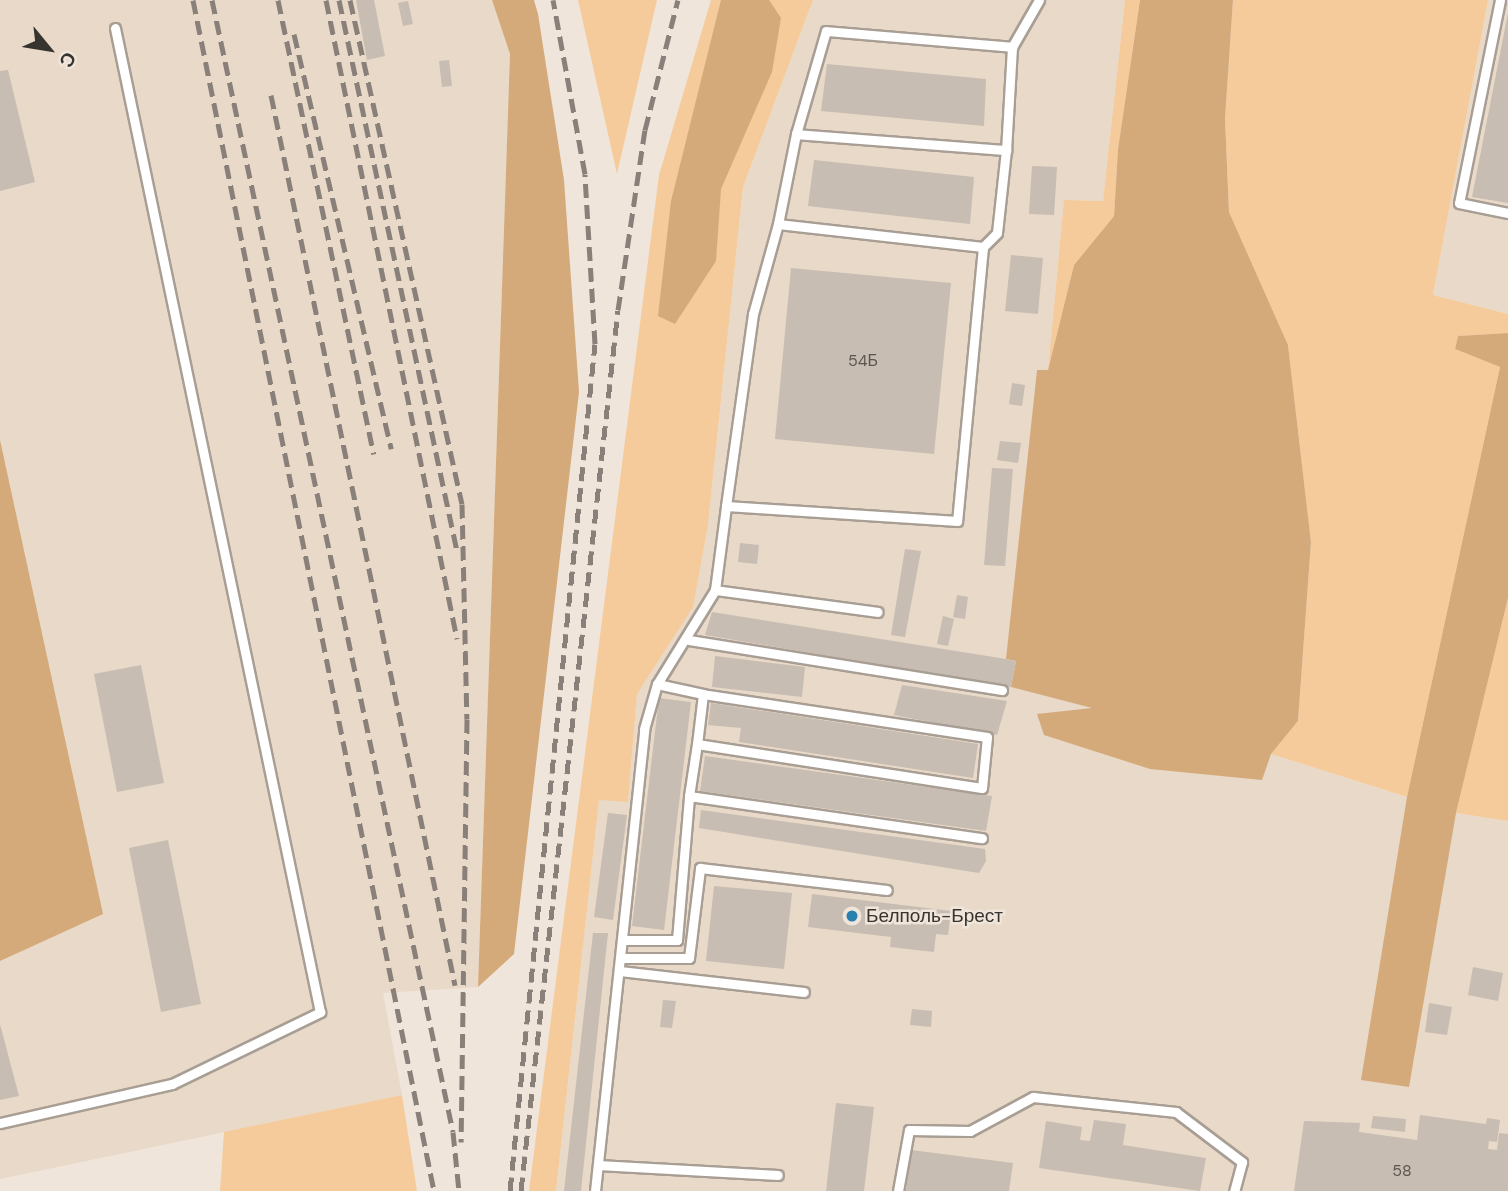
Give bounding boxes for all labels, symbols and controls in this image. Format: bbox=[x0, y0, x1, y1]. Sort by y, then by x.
north arrow bbox=[14, 14, 84, 84]
text: С bbox=[53, 48, 82, 72]
house number: 54Б bbox=[848, 351, 878, 371]
place label: Белполь-Брест bbox=[866, 905, 1003, 927]
marker: Белполь-Брест bbox=[844, 908, 860, 924]
house number: 58 bbox=[1392, 1161, 1412, 1181]

